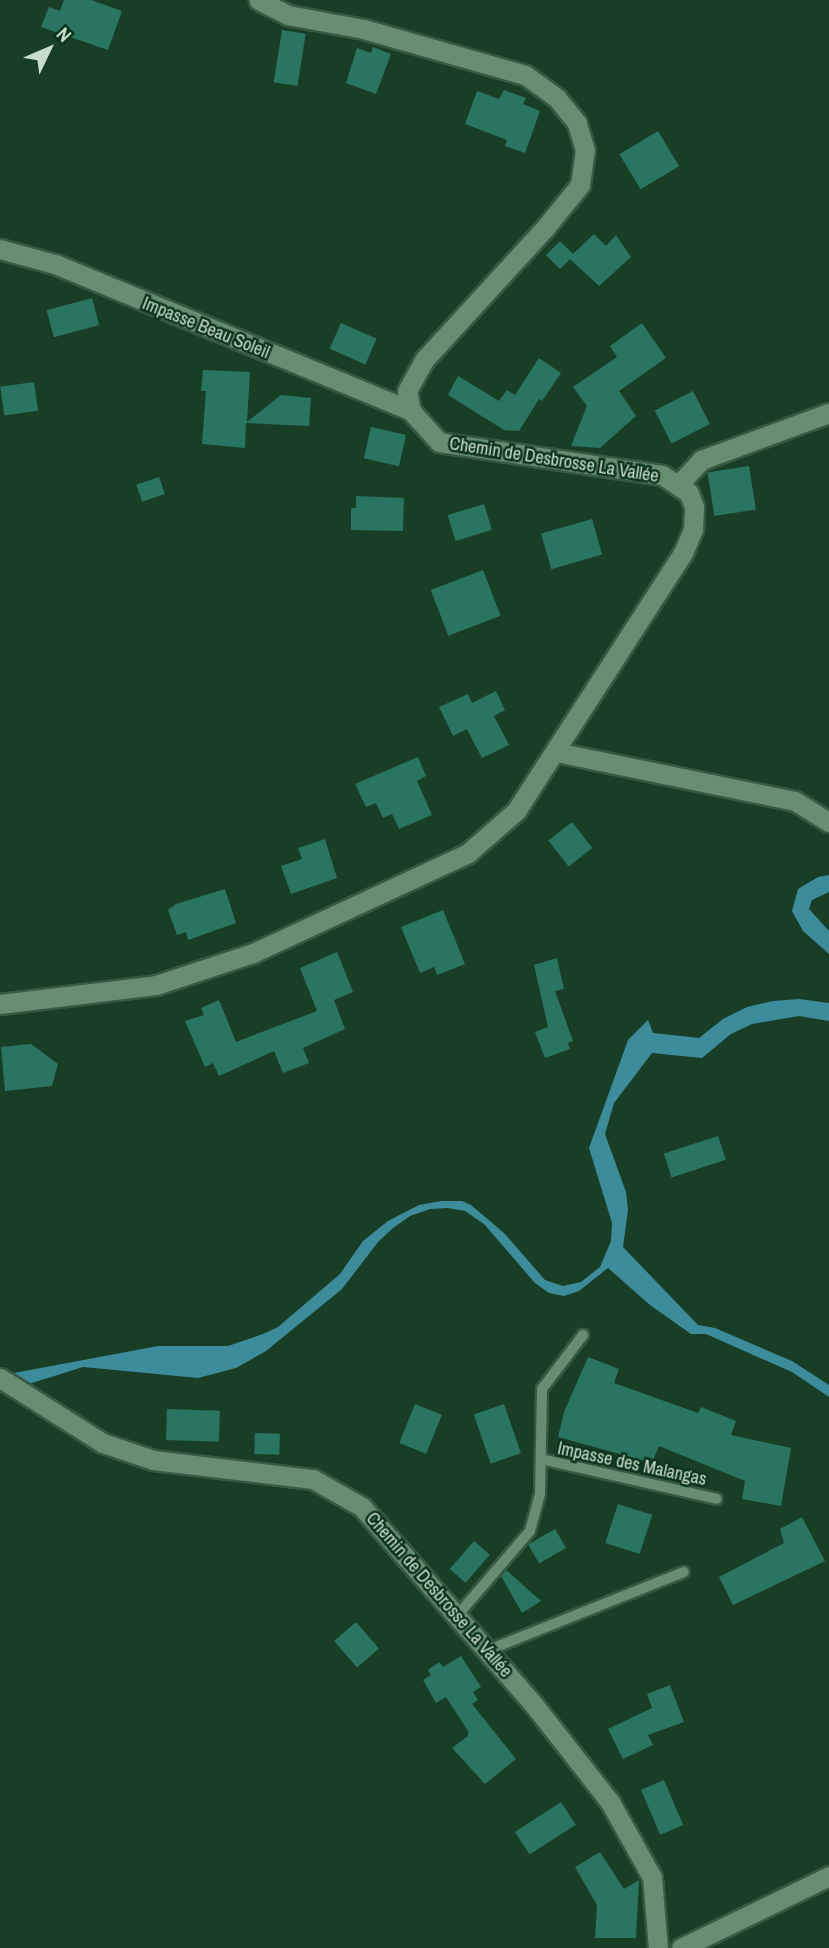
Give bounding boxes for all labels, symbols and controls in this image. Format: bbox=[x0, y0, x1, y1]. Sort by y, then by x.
north arrow bbox=[14, 14, 84, 84]
text: N bbox=[51, 21, 77, 47]
street label: Impasse Beau Soleil bbox=[139, 293, 273, 363]
street label: Chemin de Desbrosse La Vallée bbox=[448, 433, 660, 487]
street label: Impasse des Malangas bbox=[556, 1438, 708, 1490]
street label: Chemin de Desbrosse La Vallée bbox=[362, 1508, 516, 1682]

